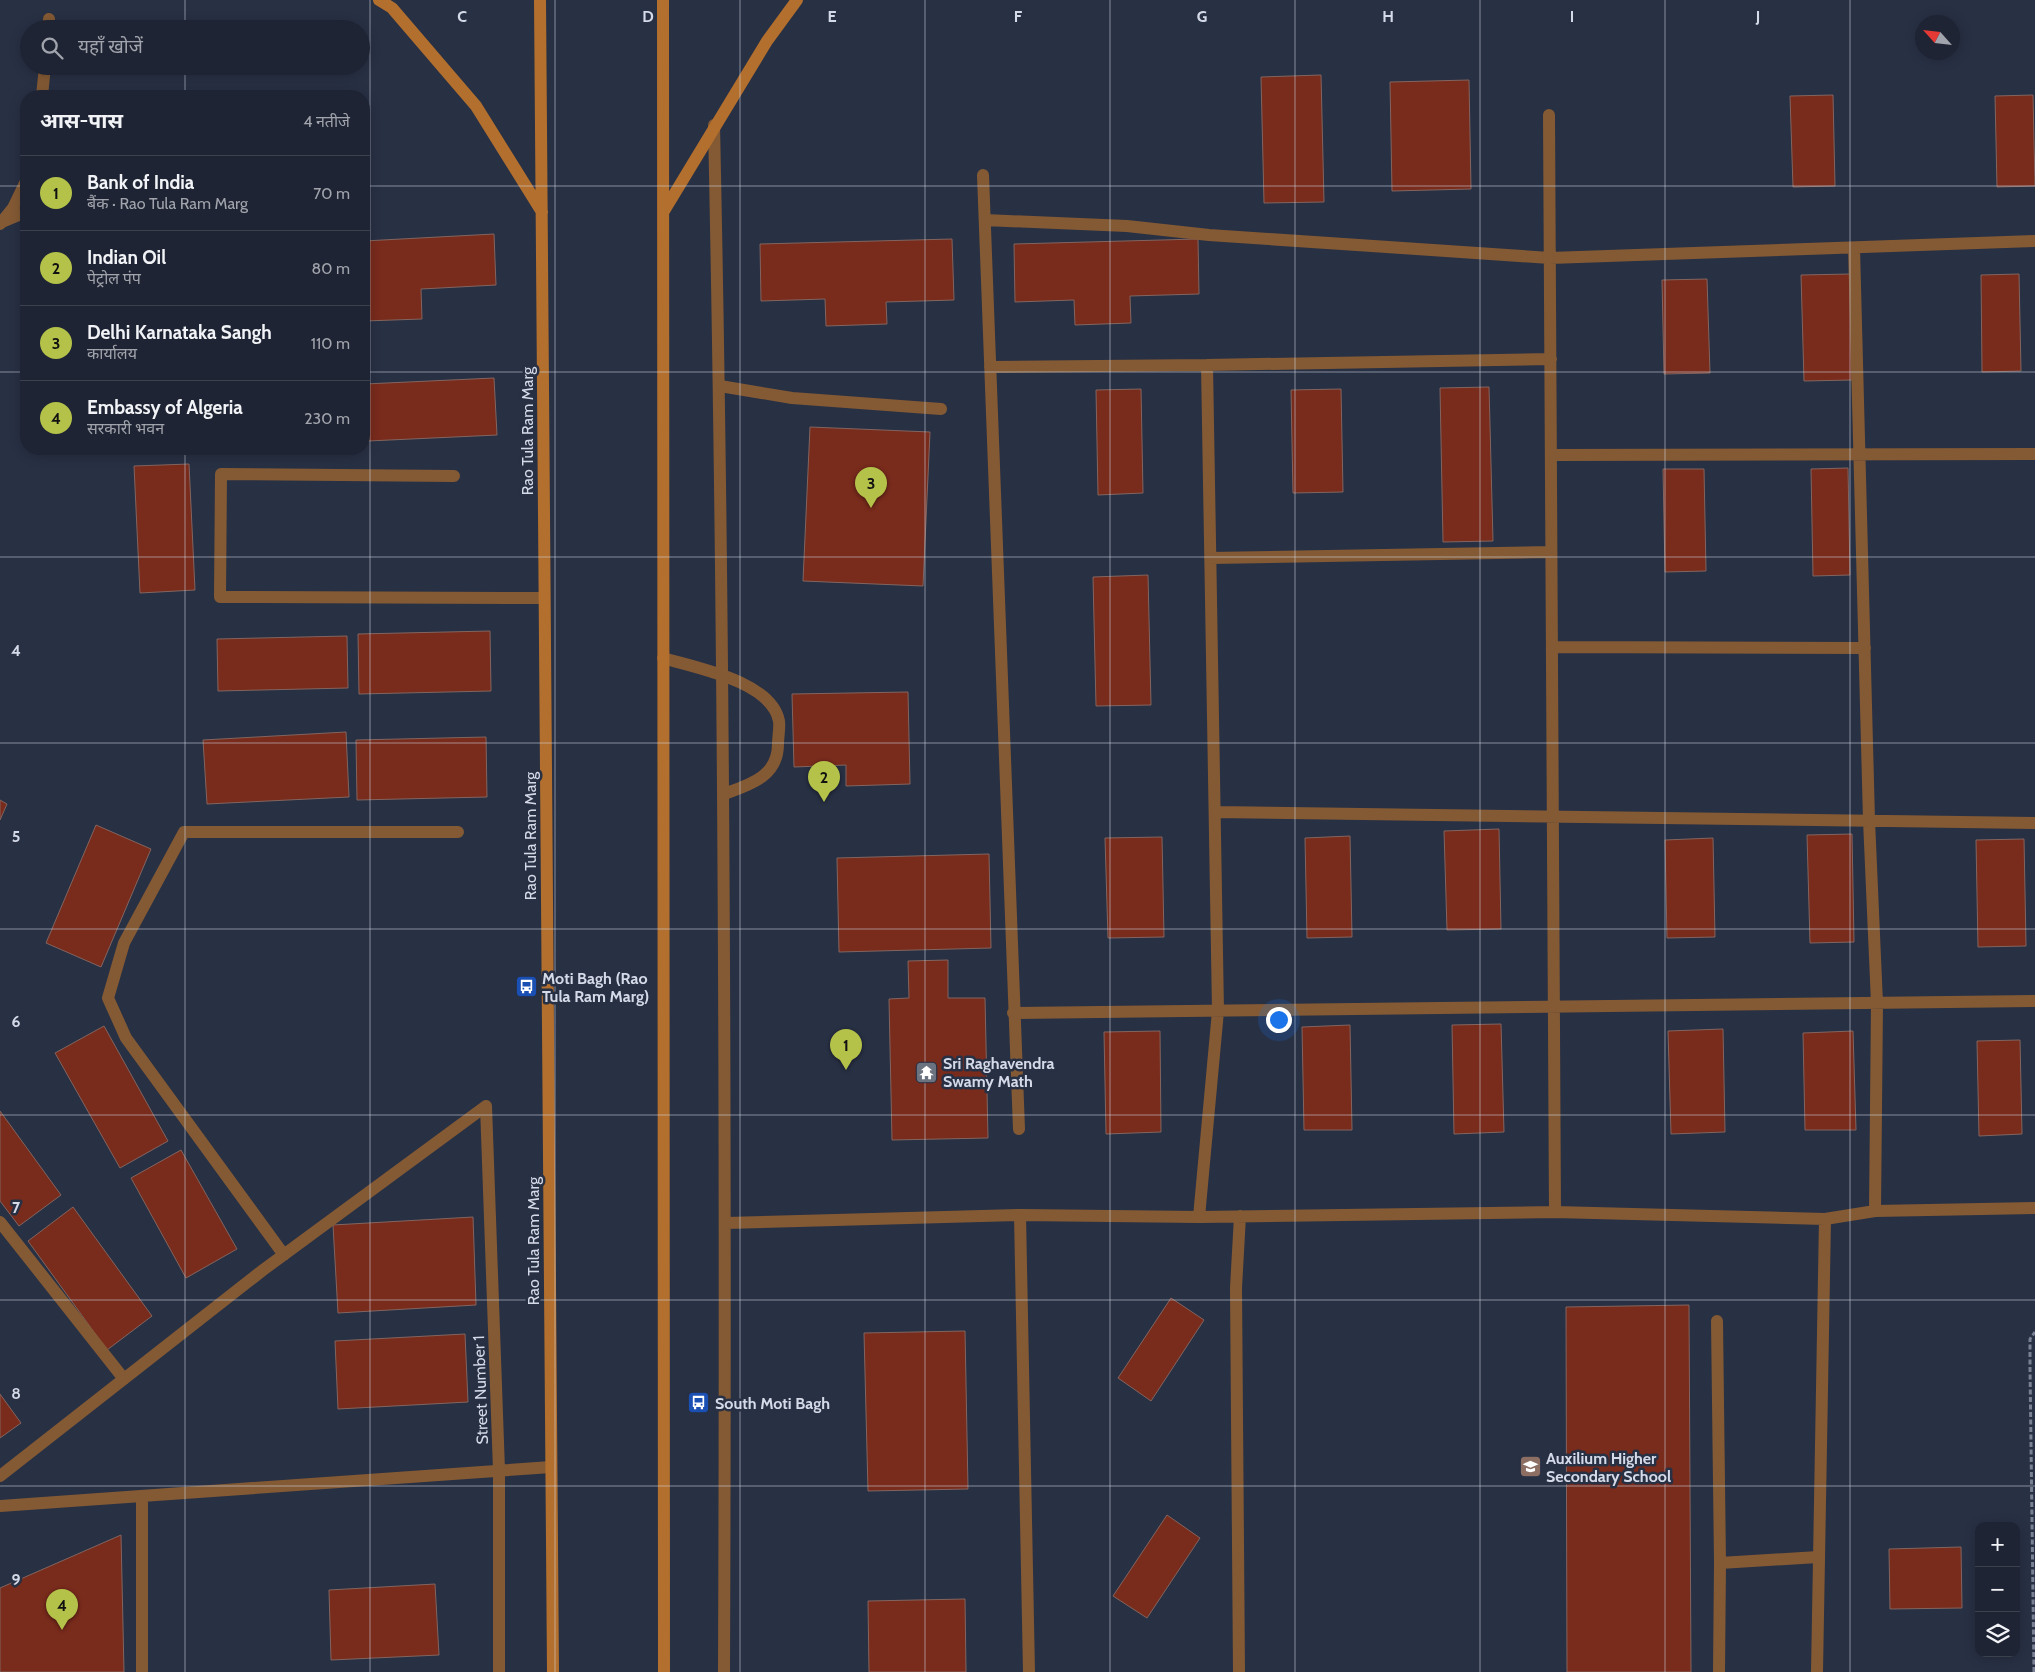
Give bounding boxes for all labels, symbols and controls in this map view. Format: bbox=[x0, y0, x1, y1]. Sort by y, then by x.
text: C bbox=[457, 7, 467, 26]
text: D bbox=[642, 7, 654, 26]
text: E bbox=[827, 7, 837, 26]
text: F bbox=[1014, 7, 1023, 26]
text: G bbox=[1197, 7, 1207, 26]
text: H bbox=[1382, 7, 1394, 26]
text: I bbox=[1570, 7, 1574, 26]
text: J bbox=[1755, 7, 1760, 26]
north arrow bbox=[1915, 15, 1960, 60]
search box bbox=[20, 20, 370, 75]
icon: search bbox=[38, 34, 66, 62]
text: यहाँ खोजें bbox=[78, 35, 143, 58]
text: आस-पास bbox=[40, 108, 123, 133]
text: 4 नतीजे bbox=[303, 112, 350, 131]
text: Bank of India bbox=[87, 171, 194, 194]
text: 1 bbox=[53, 184, 59, 203]
text: 70 m bbox=[313, 184, 350, 203]
text: बैंक · Rao Tula Ram Marg bbox=[87, 194, 248, 213]
text: Indian Oil bbox=[87, 246, 166, 269]
text: 2 bbox=[52, 259, 60, 278]
text: 80 m bbox=[312, 259, 350, 278]
text: पेट्रोल पंप bbox=[87, 269, 141, 288]
text: Delhi Karnataka Sangh bbox=[87, 321, 272, 344]
text: 3 bbox=[52, 334, 60, 353]
text: 110 m bbox=[311, 334, 350, 353]
text: कार्यालय bbox=[87, 344, 137, 363]
street label: Rao Tula Ram Marg bbox=[518, 366, 537, 495]
text: Embassy of Algeria bbox=[87, 396, 243, 419]
text: 4 bbox=[51, 409, 61, 428]
text: 230 m bbox=[304, 409, 350, 428]
text: सरकारी भवन bbox=[87, 419, 164, 438]
pin: 3 bbox=[855, 467, 887, 508]
text: 4 bbox=[11, 641, 21, 660]
pin: 2 bbox=[808, 761, 840, 802]
street label: Rao Tula Ram Marg bbox=[521, 771, 540, 900]
text: 5 bbox=[12, 827, 20, 846]
place label: Moti Bagh (Rao Tula Ram Marg) bbox=[542, 969, 649, 1006]
bus stop icon: Moti Bagh (Rao Tula Ram Marg) bbox=[514, 975, 538, 999]
your location bbox=[1266, 1007, 1292, 1033]
text: 6 bbox=[12, 1012, 21, 1031]
pin: 1 bbox=[830, 1029, 862, 1070]
place label: Sri Raghavendra Swamy Math bbox=[943, 1054, 1055, 1091]
temple icon: Sri Raghavendra Swamy Math bbox=[915, 1060, 939, 1084]
street label: Rao Tula Ram Marg bbox=[524, 1176, 543, 1305]
text: 7 bbox=[12, 1198, 21, 1217]
street label: Street Number 1 bbox=[469, 1335, 492, 1445]
text: 8 bbox=[11, 1384, 21, 1403]
bus stop icon: South Moti Bagh bbox=[687, 1391, 711, 1415]
place label: South Moti Bagh bbox=[715, 1394, 830, 1413]
place label: Auxilium Higher Secondary School bbox=[1546, 1449, 1671, 1486]
school or university icon: Auxilium Higher Secondary School bbox=[1518, 1455, 1542, 1479]
map controls bbox=[1975, 1522, 2020, 1657]
button: + bbox=[1975, 1522, 2020, 1567]
button: − bbox=[1975, 1567, 2020, 1612]
text: 9 bbox=[12, 1570, 21, 1589]
pin: 4 bbox=[46, 1589, 78, 1630]
button: layers bbox=[1975, 1612, 2020, 1657]

